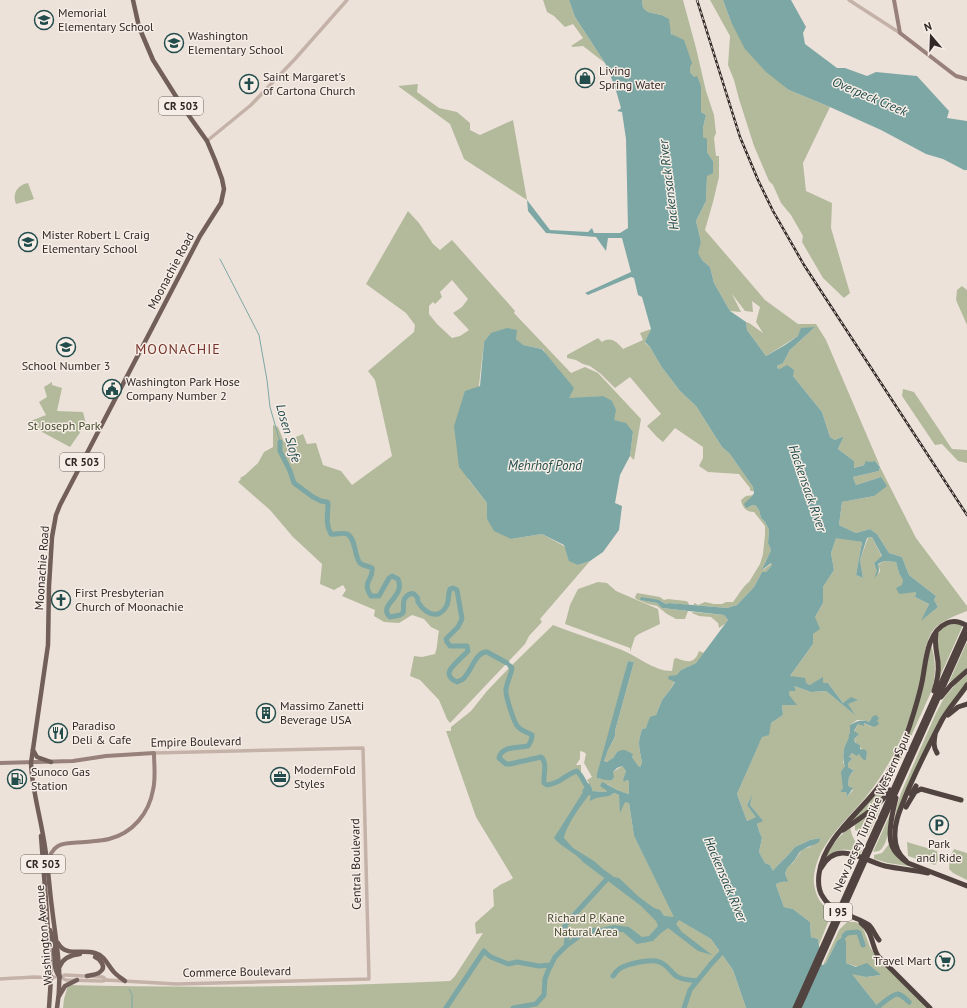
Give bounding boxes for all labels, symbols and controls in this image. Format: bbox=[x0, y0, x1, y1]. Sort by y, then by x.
place label: Memorial Elementary School bbox=[58, 5, 154, 34]
school or university icon: Memorial Elementary School bbox=[33, 9, 55, 31]
north arrow bbox=[911, 16, 951, 56]
text: N bbox=[922, 19, 933, 34]
place label: Washington Elementary School bbox=[188, 28, 284, 57]
school or university icon: Washington Elementary School bbox=[163, 32, 185, 54]
place label: Living Spring Water bbox=[599, 63, 665, 92]
shop icon: Living Spring Water bbox=[574, 67, 596, 89]
place label: Saint Margaret's of Cartona Church bbox=[263, 69, 355, 98]
church icon: Saint Margaret's of Cartona Church bbox=[238, 73, 260, 95]
water label: Overpeck Creek bbox=[830, 73, 911, 120]
road number: CR 503 bbox=[159, 97, 203, 115]
water label: Hackensack River bbox=[654, 138, 682, 231]
place label: Mister Robert L Craig Elementary School bbox=[42, 227, 150, 256]
street label: Moonachie Road bbox=[144, 230, 197, 312]
school or university icon: Mister Robert L Craig Elementary School bbox=[17, 231, 39, 253]
school or university icon: School Number 3 bbox=[55, 336, 77, 358]
district label: MOONACHIE bbox=[135, 340, 221, 358]
place label: School Number 3 bbox=[22, 358, 110, 373]
place label: Washington Park Hose Company Number 2 bbox=[126, 374, 240, 403]
public building icon: Washington Park Hose Company Number 2 bbox=[101, 378, 123, 400]
water label: Losen Slofe bbox=[272, 402, 305, 464]
park label: St Joseph Park bbox=[27, 418, 101, 433]
water label: Hackensack River bbox=[785, 442, 831, 535]
road number: CR 503 bbox=[60, 453, 104, 471]
water label: Mehrhof Pond bbox=[508, 457, 582, 474]
street label: Moonachie Road bbox=[31, 525, 52, 611]
place label: First Presbyterian Church of Moonachie bbox=[75, 585, 184, 614]
church icon: First Presbyterian Church of Moonachie bbox=[50, 589, 72, 611]
place label: Massimo Zanetti Beverage USA bbox=[280, 698, 364, 727]
building icon: Massimo Zanetti Beverage USA bbox=[255, 702, 277, 724]
place label: Paradiso Deli & Cafe bbox=[72, 718, 131, 747]
restaurant icon: Paradiso Deli & Cafe bbox=[47, 722, 69, 744]
street label: New Jersey Turnpike Western Spur bbox=[829, 730, 914, 894]
street label: Empire Boulevard bbox=[150, 733, 242, 750]
place label: ModernFold Styles bbox=[294, 762, 356, 791]
place label: Sunoco Gas Station bbox=[31, 764, 90, 793]
office icon: ModernFold Styles bbox=[269, 766, 291, 788]
fuel station icon: Sunoco Gas Station bbox=[6, 768, 28, 790]
parking icon: Park and Ride bbox=[928, 814, 950, 836]
street label: Central Boulevard bbox=[347, 818, 364, 910]
water label: Hackensack River bbox=[700, 834, 751, 925]
place label: Park and Ride bbox=[916, 836, 962, 865]
road number: CR 503 bbox=[21, 855, 65, 873]
street label: Washington Avenue bbox=[32, 884, 55, 986]
road number: I 95 bbox=[824, 903, 852, 921]
park label: Richard P. Kane Natural Area bbox=[547, 910, 625, 939]
supermarket icon: Travel Mart bbox=[934, 950, 956, 972]
place label: Travel Mart bbox=[873, 953, 931, 968]
street label: Commerce Boulevard bbox=[183, 963, 291, 980]

